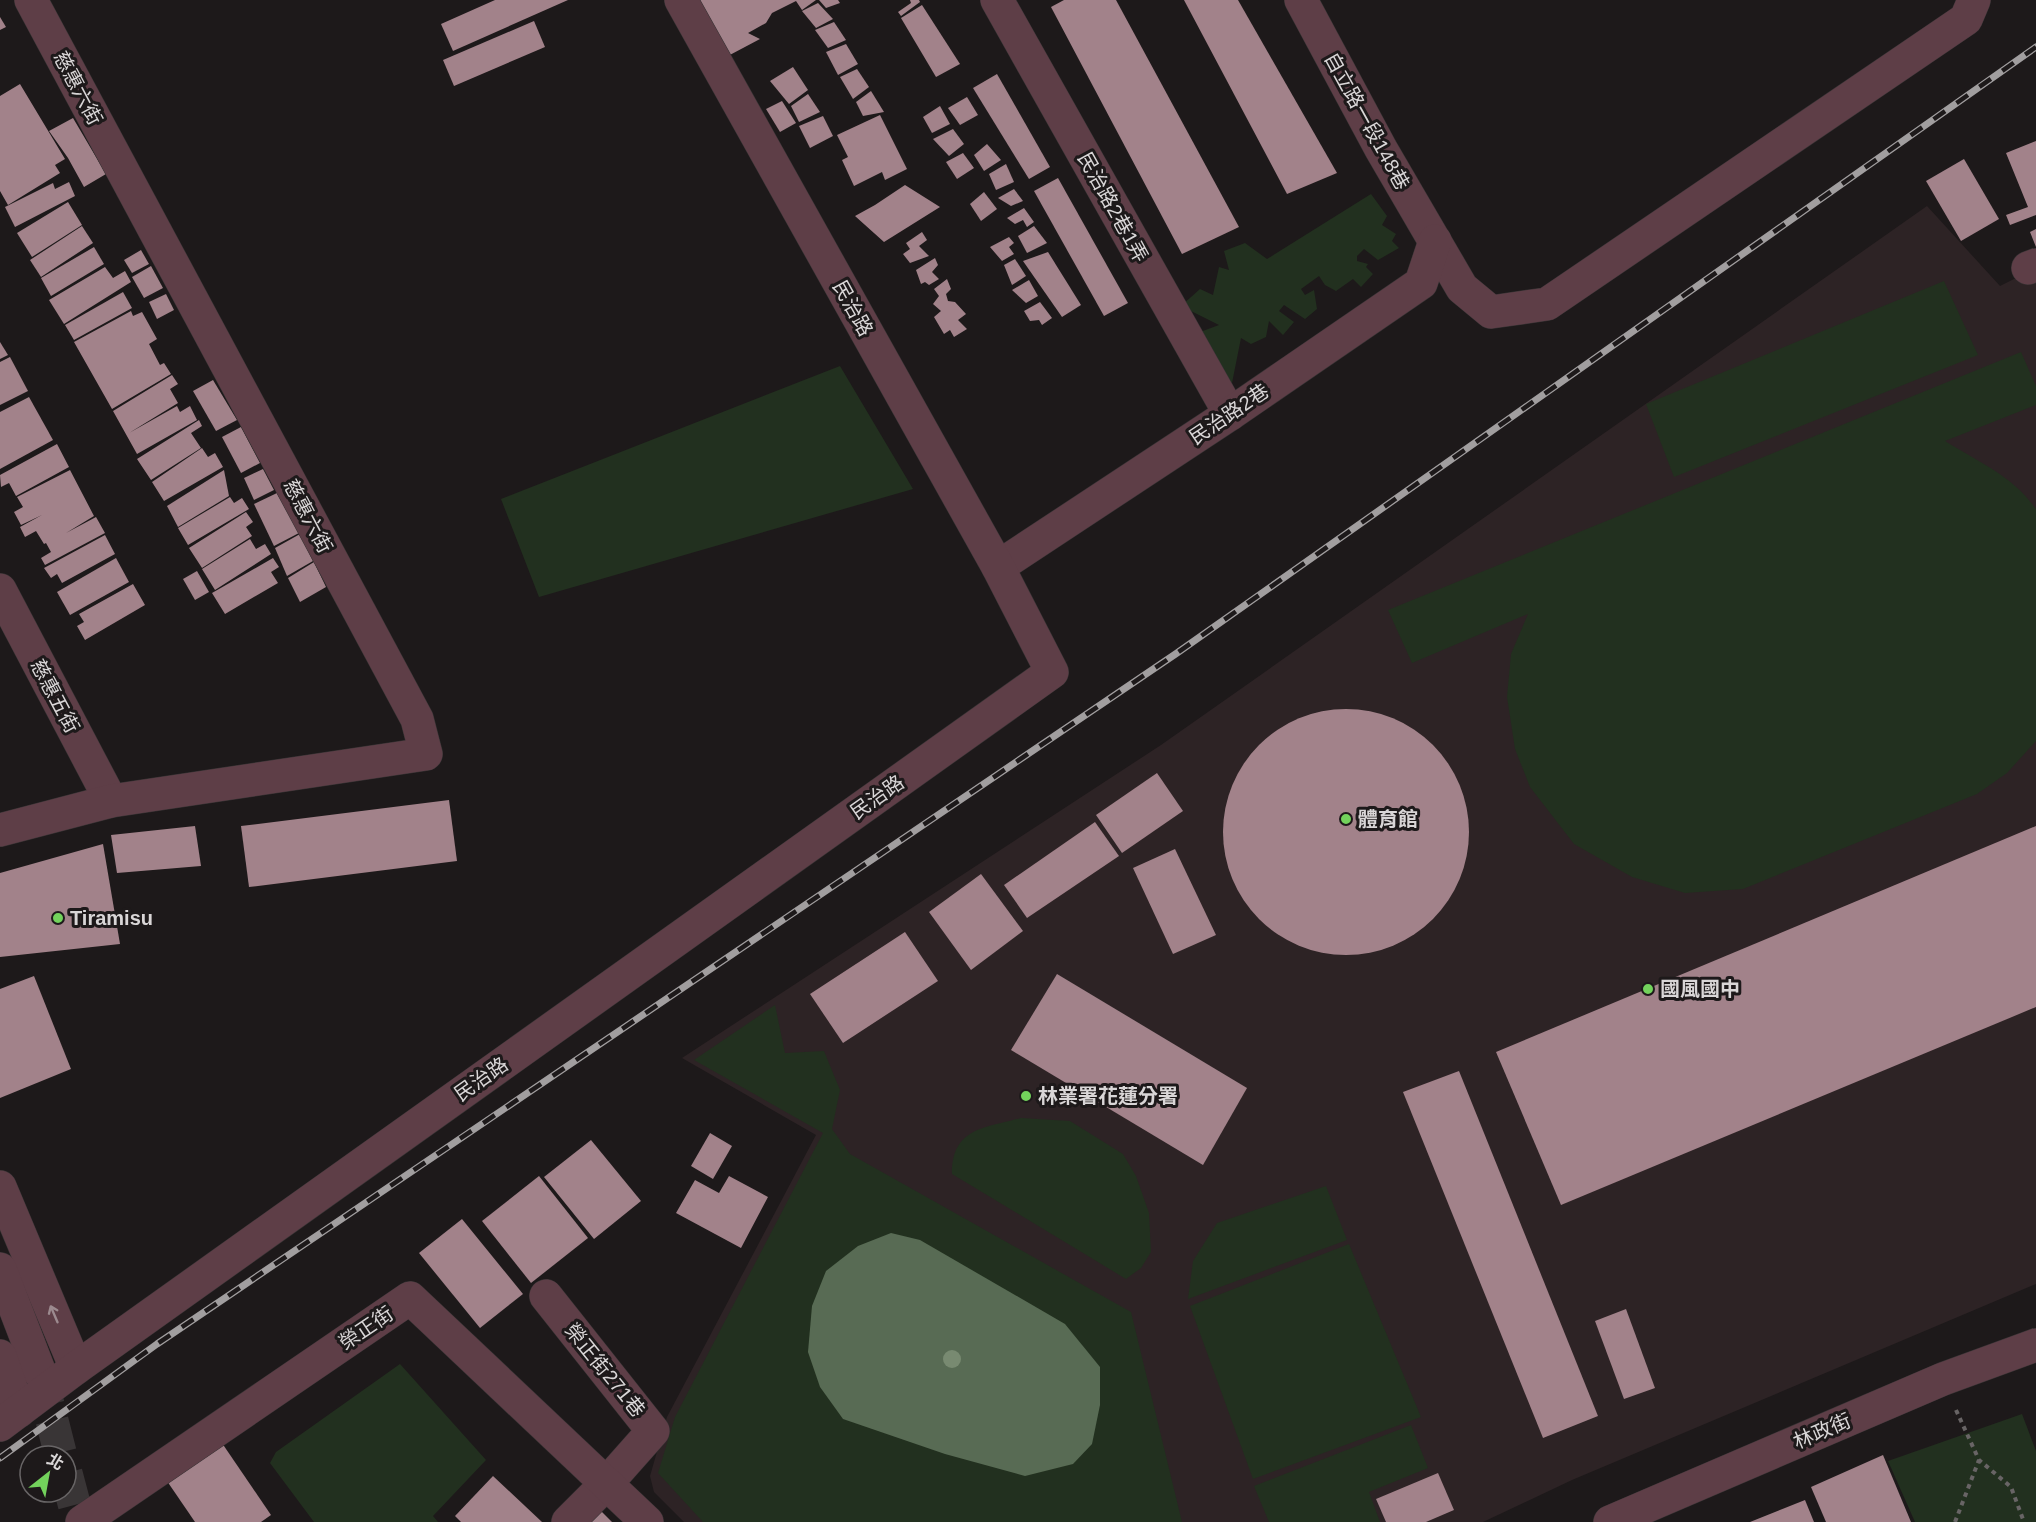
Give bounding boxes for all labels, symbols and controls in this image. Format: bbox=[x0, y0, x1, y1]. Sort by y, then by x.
street label: 慈惠六街 bbox=[50, 48, 106, 128]
street label: 自立路一段148巷 bbox=[1320, 49, 1414, 193]
street label: 民治路2巷1弄 bbox=[1074, 148, 1152, 266]
street label: 民治路 bbox=[829, 276, 877, 340]
street label: 民治路2巷 bbox=[1185, 379, 1273, 449]
street label: 慈惠六街 bbox=[280, 476, 336, 556]
street label: 慈惠五街 bbox=[27, 656, 83, 736]
street label: 民治路 bbox=[846, 771, 908, 823]
place label: 體育館 bbox=[1358, 808, 1418, 830]
marker: 體育館 bbox=[1339, 812, 1353, 826]
place label: Tiramisu bbox=[70, 907, 153, 929]
marker: Tiramisu bbox=[51, 911, 65, 925]
place label: 國風國中 bbox=[1660, 978, 1740, 1000]
marker: 國風國中 bbox=[1641, 982, 1655, 996]
street label: 民治路 bbox=[450, 1053, 512, 1105]
place label: 林業署花蓮分署 bbox=[1038, 1085, 1178, 1107]
marker: 林業署花蓮分署 bbox=[1019, 1089, 1033, 1103]
street label: 榮正街 bbox=[335, 1302, 397, 1354]
one-way arrow bbox=[47, 1305, 59, 1323]
street label: 榮正街271巷 bbox=[561, 1319, 649, 1421]
street label: 林政街 bbox=[1790, 1409, 1854, 1453]
north arrow bbox=[18, 1444, 78, 1504]
text: 北 bbox=[44, 1450, 67, 1473]

